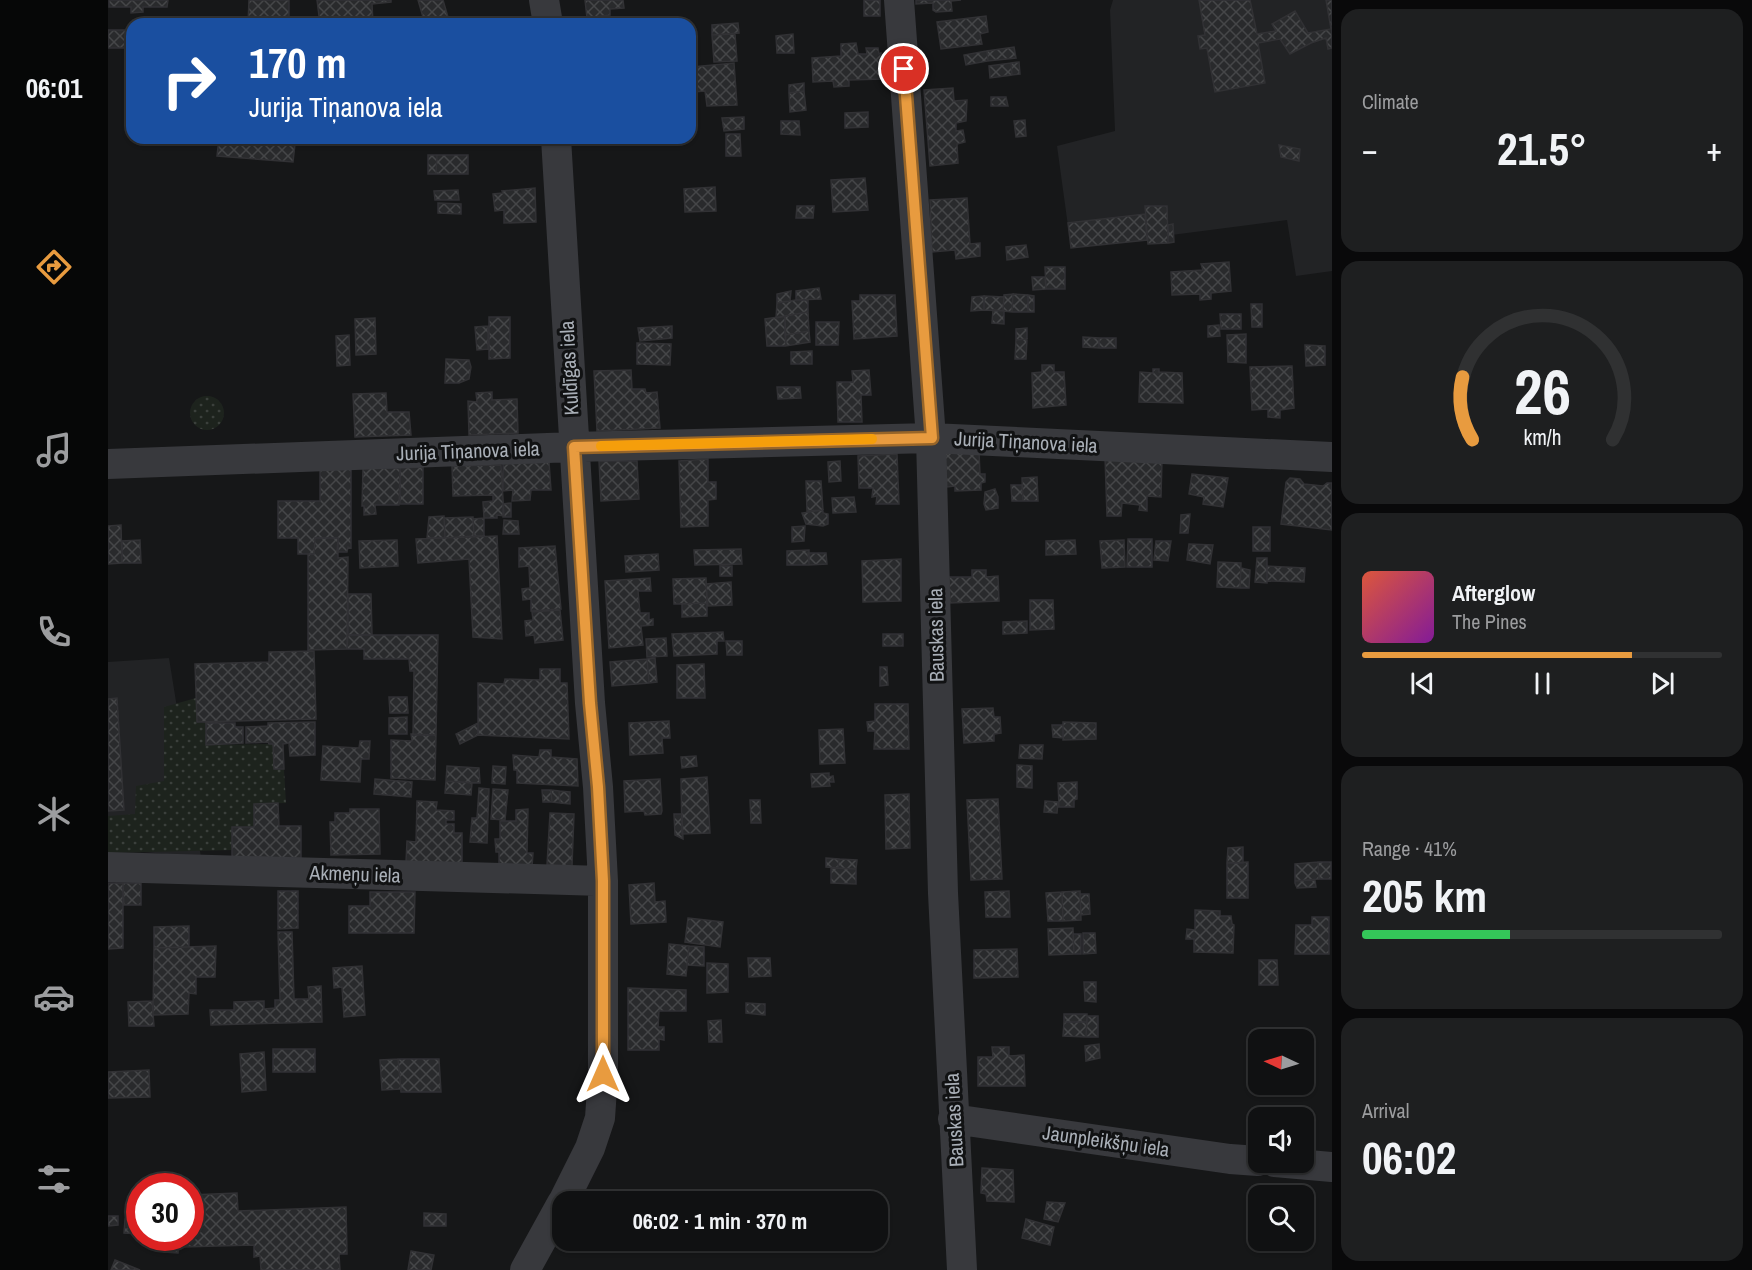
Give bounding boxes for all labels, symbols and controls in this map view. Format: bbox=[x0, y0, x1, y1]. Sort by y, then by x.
text: 170 m bbox=[249, 35, 347, 91]
icon: right bbox=[150, 42, 228, 120]
pin bbox=[878, 43, 929, 94]
icon: arrive bbox=[887, 52, 920, 85]
text: 06:01 bbox=[26, 70, 82, 106]
text: Climate bbox=[1362, 88, 1419, 115]
text: Jurija Tiņanova iela bbox=[249, 89, 443, 125]
text: 21.5° bbox=[1497, 118, 1587, 179]
text: − bbox=[1362, 127, 1378, 171]
text: + bbox=[1706, 127, 1722, 171]
icon: directions bbox=[33, 246, 75, 288]
street label: Kuldīgas iela bbox=[553, 320, 584, 416]
text: 26 bbox=[1514, 349, 1570, 433]
text: km/h bbox=[1523, 423, 1561, 452]
street label: Jurija Tiņanova iela bbox=[954, 424, 1098, 459]
icon: music bbox=[33, 429, 75, 471]
street label: Jurija Tiņanova iela bbox=[396, 435, 540, 466]
text: Afterglow bbox=[1452, 578, 1535, 608]
street label: Bauskas iela bbox=[921, 588, 950, 682]
text: The Pines bbox=[1452, 608, 1527, 635]
icon: phone bbox=[33, 611, 75, 653]
icon: previous bbox=[1406, 667, 1439, 700]
icon: pause bbox=[1526, 667, 1559, 700]
icon: next bbox=[1646, 667, 1679, 700]
icon: climate bbox=[33, 793, 75, 835]
text: Range · 41% bbox=[1362, 835, 1457, 862]
street label: Akmeņu iela bbox=[308, 858, 401, 889]
text: 205 km bbox=[1362, 865, 1487, 926]
icon: car bbox=[33, 976, 75, 1018]
north arrow bbox=[1248, 1029, 1314, 1095]
map controls bbox=[1248, 1029, 1314, 1251]
position arrow bbox=[571, 1042, 635, 1106]
street label: Bauskas iela bbox=[938, 1072, 969, 1168]
text: Arrival bbox=[1362, 1097, 1409, 1124]
button: sound bbox=[1248, 1107, 1314, 1173]
street label: Jaunpleikšņu iela bbox=[1041, 1118, 1171, 1163]
text: 06:02 bbox=[1362, 1127, 1456, 1188]
icon: filters bbox=[33, 1158, 75, 1200]
speed limit sign: 30 bbox=[126, 1173, 204, 1251]
button: search bbox=[1248, 1185, 1314, 1251]
text: 06:02 · 1 min · 370 m bbox=[633, 1206, 807, 1236]

